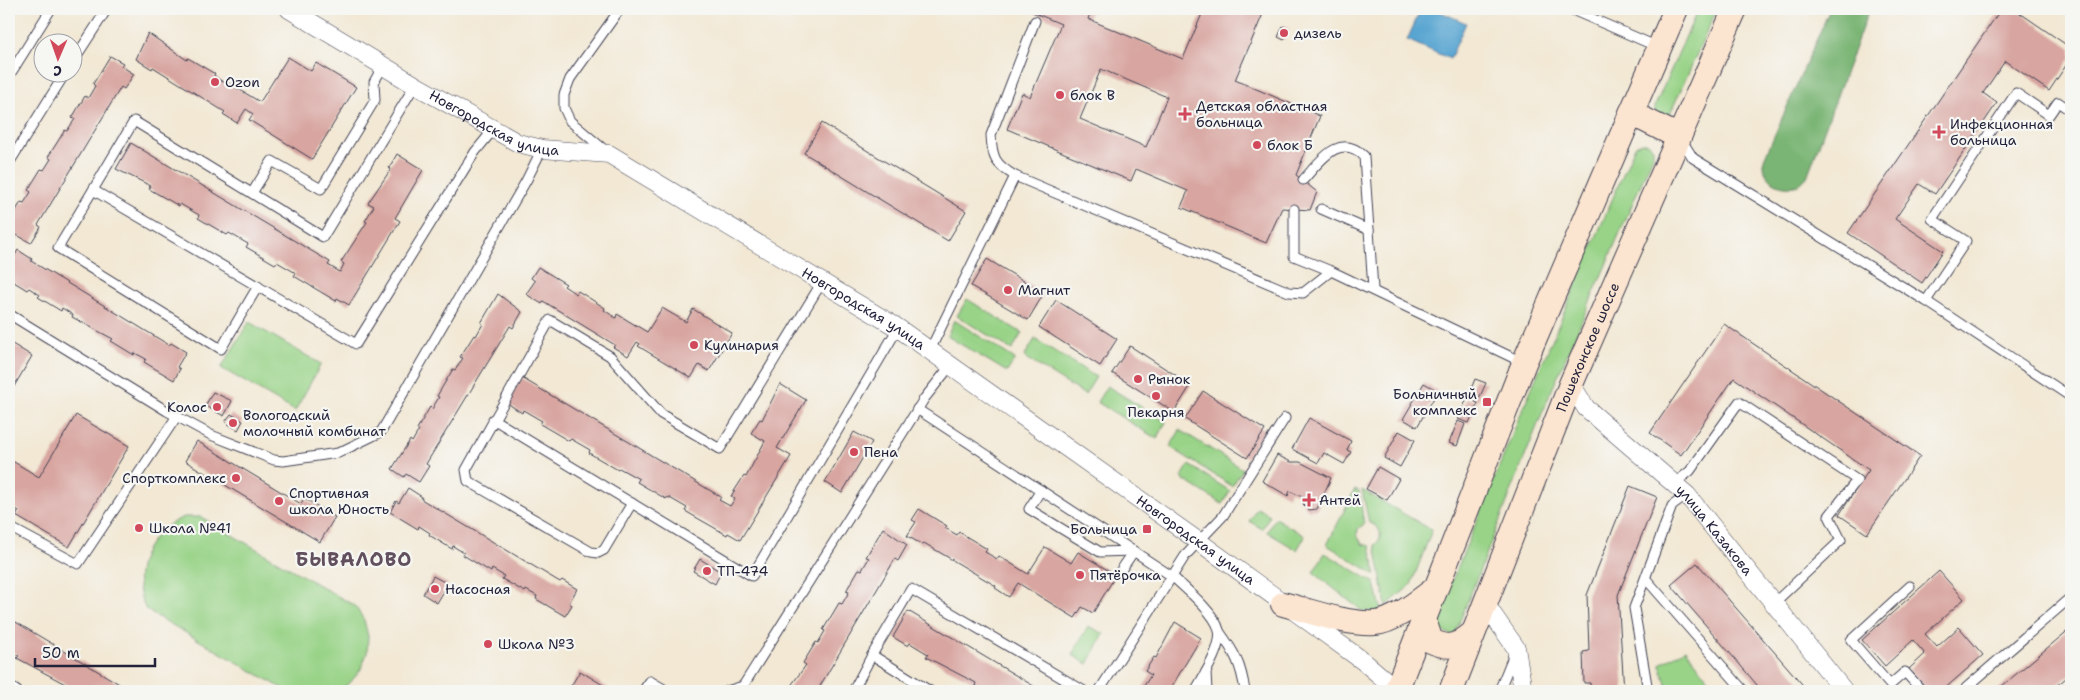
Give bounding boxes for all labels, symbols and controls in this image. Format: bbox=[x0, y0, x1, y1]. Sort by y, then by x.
place label: дизель bbox=[1294, 24, 1342, 42]
marker: дизель bbox=[1278, 27, 1290, 39]
north arrow bbox=[32, 32, 82, 82]
text: С bbox=[53, 62, 62, 80]
place label: Ozon bbox=[225, 73, 260, 91]
marker: Ozon bbox=[209, 76, 221, 88]
street label: Новгородская улица bbox=[426, 86, 560, 159]
place label: блок В bbox=[1070, 86, 1115, 104]
marker: блок В bbox=[1054, 89, 1066, 101]
place label: Детская областная больница bbox=[1196, 97, 1327, 131]
marker: Детская областная больница bbox=[1178, 107, 1192, 121]
place label: Инфекционная больница bbox=[1950, 115, 2053, 149]
marker: Инфекционная больница bbox=[1932, 125, 1946, 139]
place label: блок Б bbox=[1267, 136, 1313, 154]
marker: блок Б bbox=[1251, 139, 1263, 151]
street label: Новгородская улица bbox=[798, 263, 929, 354]
street label: Пошехонское шоссе bbox=[1552, 280, 1623, 414]
place label: Магнит bbox=[1018, 281, 1071, 299]
marker: Магнит bbox=[1002, 284, 1014, 296]
place label: Кулинария bbox=[704, 336, 779, 354]
marker: Кулинария bbox=[688, 339, 700, 351]
place label: Рынок bbox=[1148, 370, 1191, 388]
marker: Рынок bbox=[1132, 373, 1144, 385]
place label: Больничный комплекс bbox=[1393, 385, 1477, 419]
marker: Пекарня bbox=[1150, 390, 1162, 402]
marker: Больничный комплекс bbox=[1481, 396, 1493, 408]
place label: Колос bbox=[167, 398, 207, 416]
marker: Колос bbox=[211, 401, 223, 413]
place label: Пекарня bbox=[1128, 403, 1184, 421]
place label: Вологодский молочный комбинат bbox=[243, 406, 386, 440]
marker: Вологодский молочный комбинат bbox=[227, 417, 239, 429]
place label: Пена bbox=[864, 443, 898, 461]
marker: Пена bbox=[848, 446, 860, 458]
place label: Спорткомплекс bbox=[122, 469, 226, 487]
marker: Спорткомплекс bbox=[230, 472, 242, 484]
street label: улица Казакова bbox=[1672, 481, 1757, 579]
place label: Спортивная школа Юность bbox=[289, 484, 389, 518]
street label: Новгородская улица bbox=[1133, 491, 1259, 589]
place label: Антей bbox=[1319, 491, 1361, 509]
marker: Антей bbox=[1303, 494, 1315, 506]
marker: Спортивная школа Юность bbox=[273, 495, 285, 507]
place label: Школа №41 bbox=[149, 519, 231, 537]
place label: Больница bbox=[1070, 520, 1137, 538]
marker: Школа №41 bbox=[133, 522, 145, 534]
marker: Больница bbox=[1141, 523, 1153, 535]
district label: БЫВАЛОВО bbox=[296, 547, 412, 572]
place label: ТП-474 bbox=[717, 562, 768, 580]
marker: ТП-474 bbox=[701, 565, 713, 577]
place label: Пятёрочка bbox=[1090, 566, 1161, 584]
marker: Пятёрочка bbox=[1074, 569, 1086, 581]
place label: Насосная bbox=[445, 580, 510, 598]
marker: Насосная bbox=[429, 583, 441, 595]
scale bar bbox=[35, 635, 155, 667]
place label: Школа №3 bbox=[498, 635, 575, 653]
marker: Школа №3 bbox=[482, 638, 494, 650]
text: 50 m bbox=[42, 643, 80, 663]

